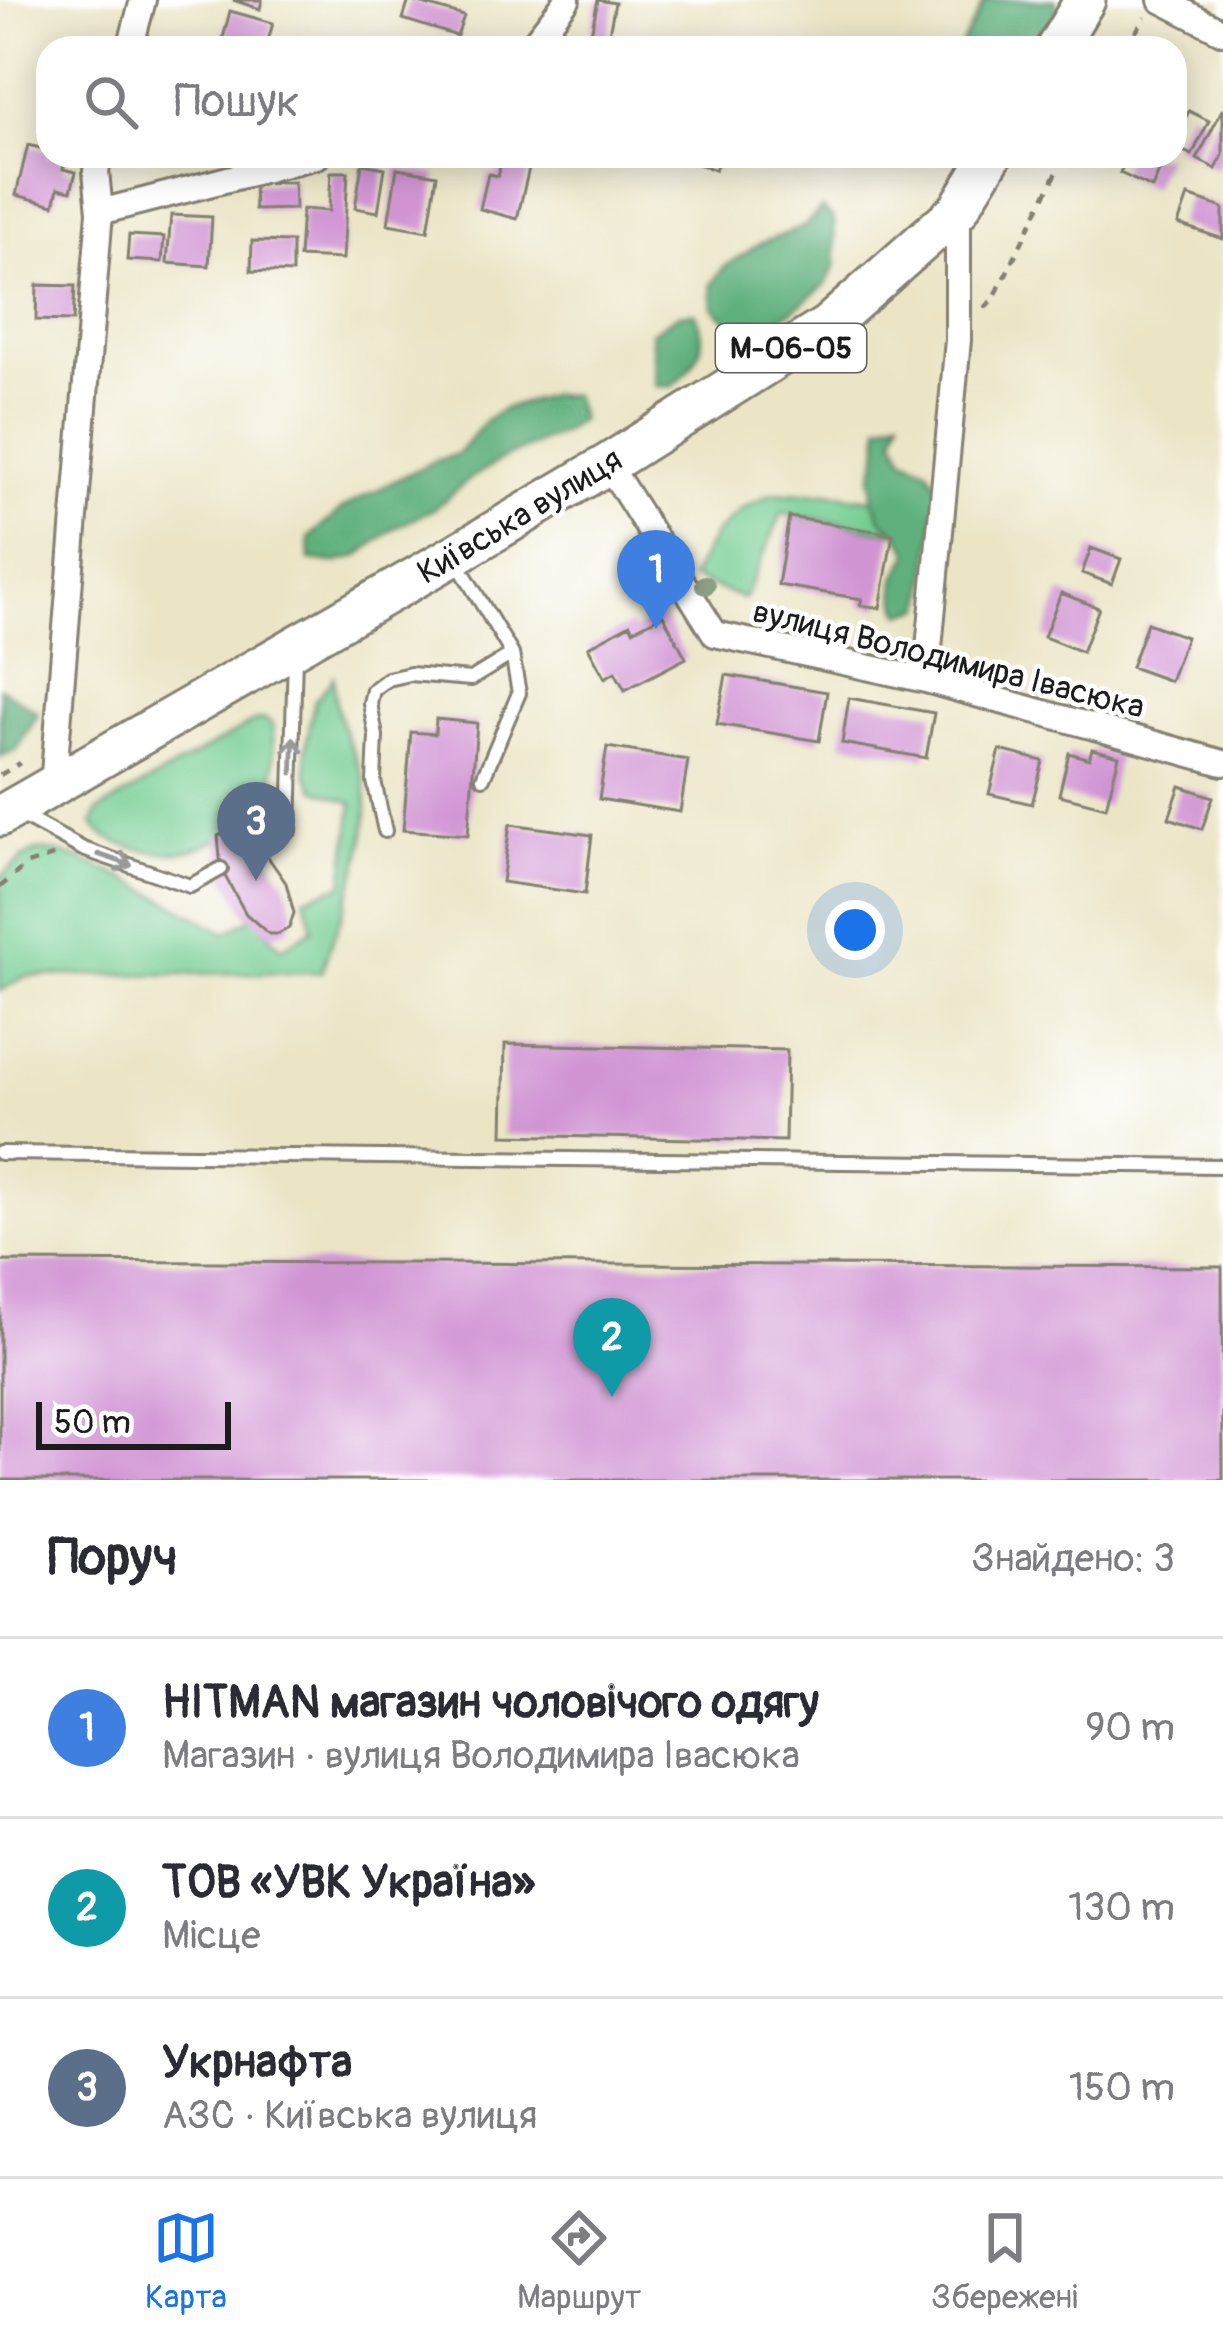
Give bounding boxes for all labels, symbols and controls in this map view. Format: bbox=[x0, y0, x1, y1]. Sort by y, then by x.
search box bbox=[36, 36, 1187, 168]
icon: search bbox=[78, 69, 144, 135]
text: Пошук bbox=[174, 74, 299, 130]
road number: М-06-05 bbox=[716, 324, 866, 372]
street label: Київська вулиця bbox=[410, 439, 629, 593]
pin: 1 bbox=[617, 530, 695, 629]
street label: вулиця Володимира Івасюка bbox=[749, 591, 1149, 728]
one-way arrow bbox=[281, 736, 304, 775]
pin: 3 bbox=[217, 782, 295, 881]
one-way arrow bbox=[95, 851, 132, 872]
your location bbox=[825, 900, 885, 960]
pin: 2 bbox=[573, 1298, 651, 1397]
scale bar bbox=[36, 1396, 231, 1449]
text: 50 m bbox=[54, 1402, 131, 1443]
text: Поруч bbox=[48, 1526, 178, 1590]
text: Знайдено: 3 bbox=[972, 1534, 1175, 1583]
text: HITMAN магазин чоловічого одягу bbox=[162, 1675, 819, 1731]
text: 1 bbox=[79, 1703, 95, 1752]
text: 90 m bbox=[1085, 1703, 1175, 1752]
text: Магазин · вулиця Володимира Івасюка bbox=[162, 1731, 800, 1780]
text: ТОВ «УВК Україна» bbox=[162, 1855, 535, 1911]
text: 2 bbox=[76, 1883, 98, 1932]
text: 130 m bbox=[1068, 1883, 1175, 1932]
text: Місце bbox=[162, 1911, 261, 1960]
text: Укрнафта bbox=[162, 2035, 352, 2091]
text: 3 bbox=[76, 2063, 98, 2112]
text: 150 m bbox=[1069, 2063, 1175, 2112]
text: АЗС · Київська вулиця bbox=[162, 2091, 537, 2140]
tab: Карта bbox=[145, 2205, 227, 2318]
tab: Маршрут bbox=[517, 2205, 641, 2318]
tab: Збережені bbox=[931, 2205, 1078, 2318]

